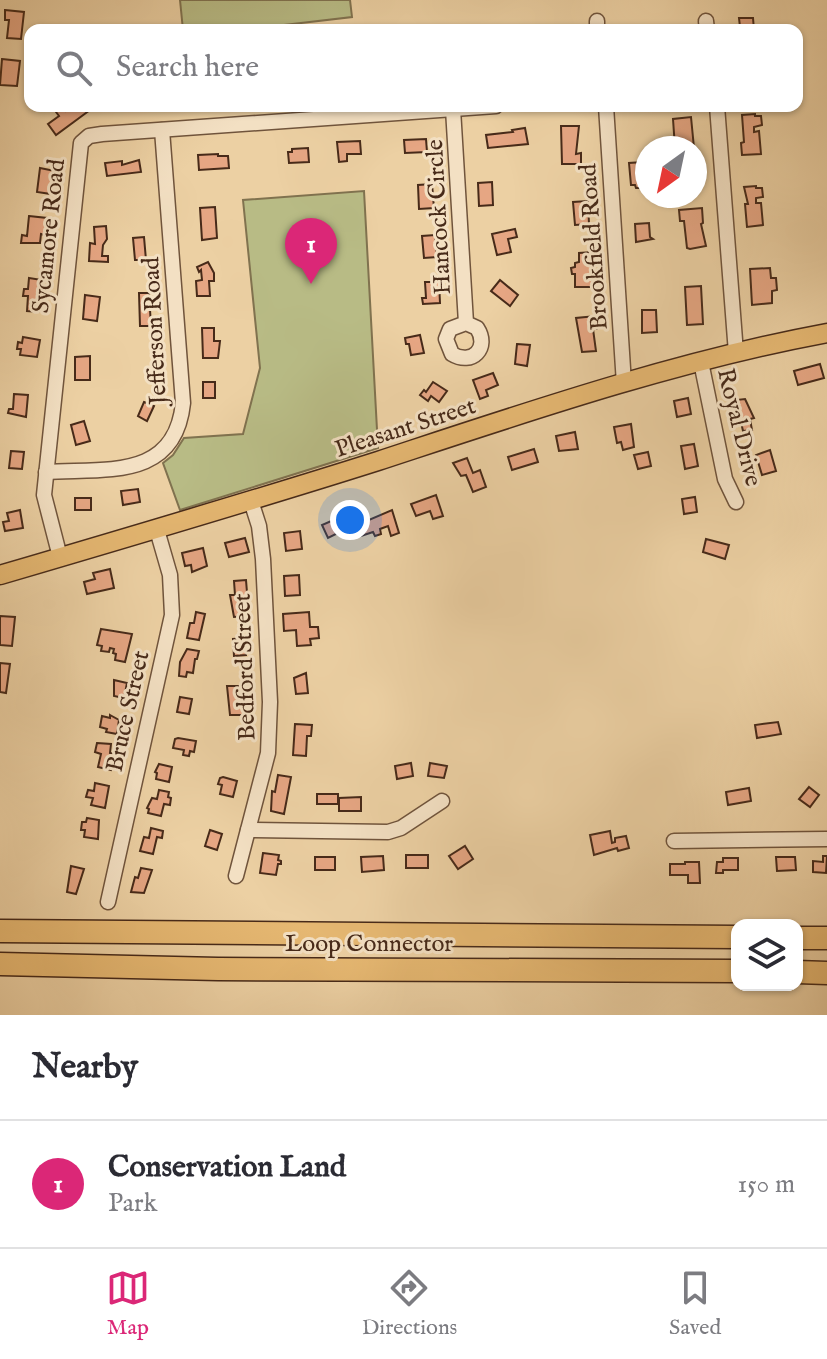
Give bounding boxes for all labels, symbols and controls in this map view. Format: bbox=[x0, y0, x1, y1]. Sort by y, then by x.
search box bbox=[24, 24, 803, 112]
icon: search bbox=[52, 46, 96, 90]
text: Search here bbox=[116, 49, 259, 87]
north arrow bbox=[635, 136, 707, 208]
street label: Hancock Circle bbox=[420, 138, 459, 295]
street label: Sycamore Road bbox=[26, 157, 73, 315]
street label: Brookfield Road bbox=[573, 162, 616, 331]
pin: 1 bbox=[285, 218, 337, 284]
street label: Jefferson Road bbox=[136, 256, 175, 409]
street label: Royal Drive bbox=[709, 365, 768, 490]
street label: Pleasant Street bbox=[331, 391, 480, 466]
your location bbox=[330, 500, 370, 540]
street label: Bedford Street bbox=[227, 593, 264, 741]
street label: Bruce Street bbox=[99, 648, 157, 775]
map controls bbox=[731, 919, 803, 991]
button: layers bbox=[731, 919, 803, 991]
street label: Loop Connector bbox=[285, 929, 453, 960]
text: Nearby bbox=[32, 1046, 138, 1089]
text: Conservation Land bbox=[108, 1149, 346, 1187]
text: 1 bbox=[53, 1168, 63, 1201]
text: 150 m bbox=[737, 1168, 795, 1201]
text: Park bbox=[108, 1187, 157, 1220]
tab: Map bbox=[106, 1266, 150, 1342]
tab: Directions bbox=[362, 1266, 457, 1342]
tab: Saved bbox=[669, 1266, 721, 1342]

